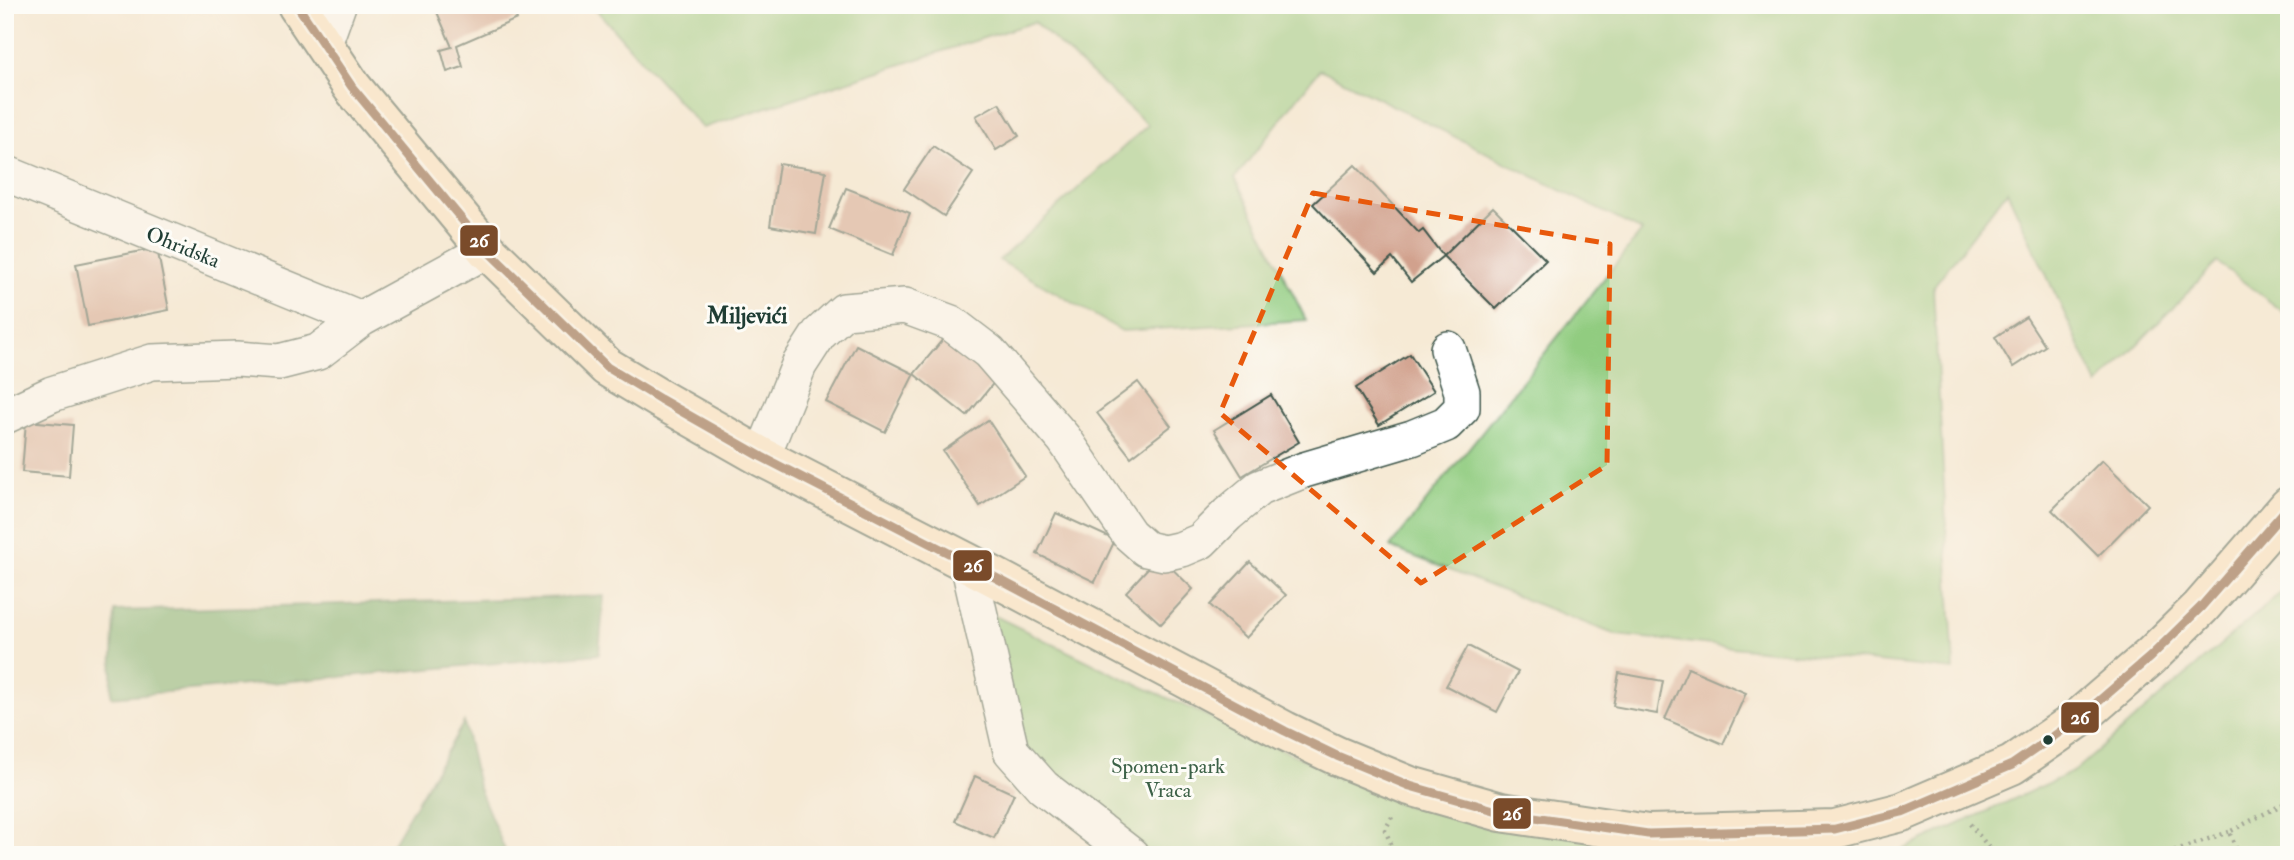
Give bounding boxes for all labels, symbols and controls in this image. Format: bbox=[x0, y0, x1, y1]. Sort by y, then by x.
street label: Ohridska bbox=[142, 220, 224, 275]
line badge: 26 bbox=[459, 224, 499, 257]
text: 26 bbox=[469, 229, 490, 253]
district label: Miljevići bbox=[706, 301, 787, 330]
line badge: 26 bbox=[952, 549, 993, 582]
text: 26 bbox=[963, 554, 984, 578]
line badge: 26 bbox=[2060, 701, 2100, 734]
text: 26 bbox=[2070, 706, 2091, 730]
unlabelled marker bbox=[2041, 733, 2055, 747]
park label: Spomen-park Vraca bbox=[1111, 753, 1225, 804]
line badge: 26 bbox=[1492, 797, 1532, 830]
text: 26 bbox=[1502, 802, 1523, 826]

